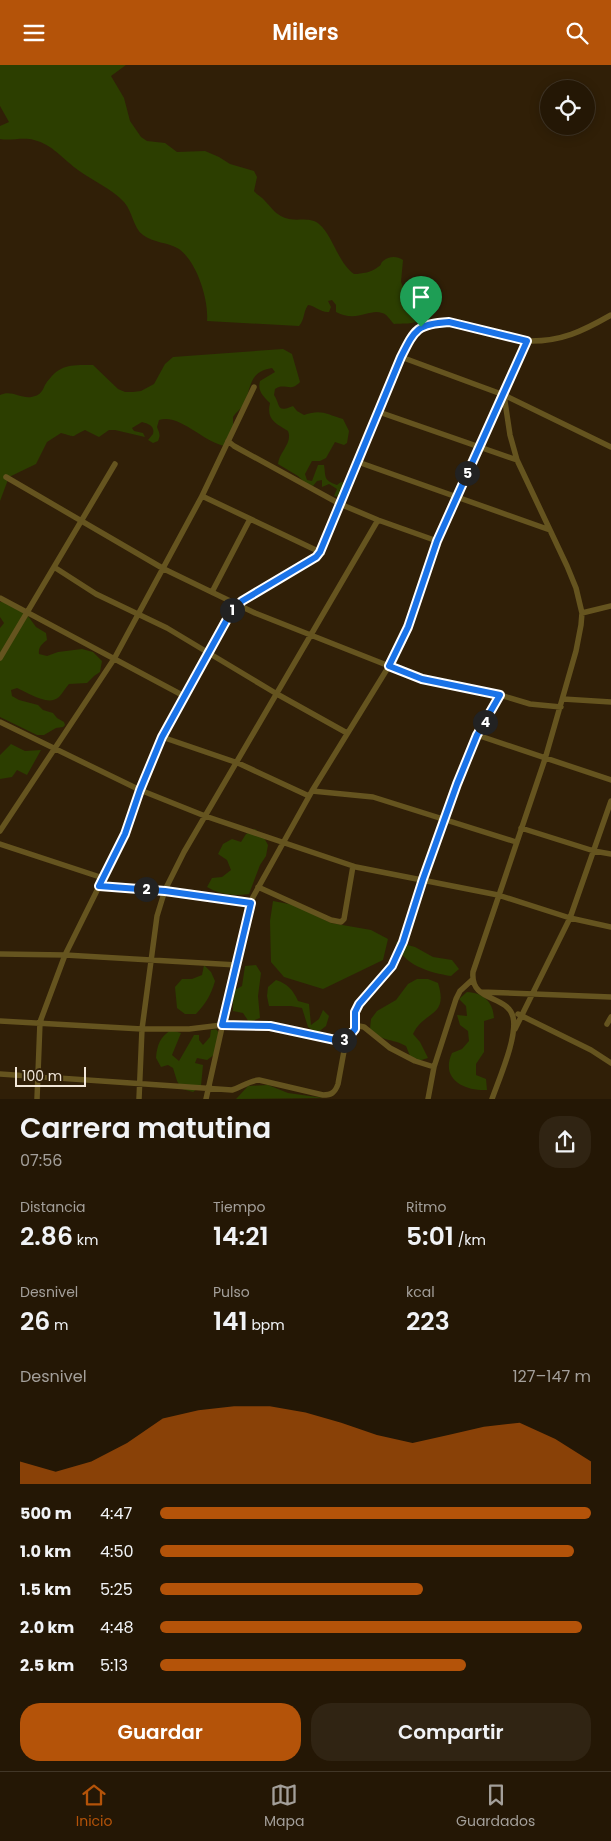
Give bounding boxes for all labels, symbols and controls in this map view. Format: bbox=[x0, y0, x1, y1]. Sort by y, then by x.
text: Milers bbox=[272, 17, 339, 48]
icon: menu bbox=[20, 19, 48, 47]
icon: search bbox=[563, 19, 591, 47]
map controls bbox=[540, 80, 595, 135]
button: locate bbox=[540, 80, 595, 135]
pin bbox=[400, 276, 442, 327]
icon: arrive bbox=[407, 283, 435, 311]
pin: 5 bbox=[454, 461, 480, 485]
text: 5 bbox=[463, 463, 472, 483]
pin: 1 bbox=[220, 597, 244, 623]
text: 1 bbox=[230, 600, 235, 620]
pin: 4 bbox=[472, 709, 498, 735]
text: 4 bbox=[481, 712, 490, 732]
pin: 2 bbox=[134, 877, 158, 901]
text: 2 bbox=[143, 879, 151, 899]
pin: 3 bbox=[332, 1027, 356, 1053]
text: 3 bbox=[340, 1030, 349, 1050]
scale bar bbox=[15, 1063, 86, 1087]
text: 100 m bbox=[22, 1066, 62, 1086]
text: Carrera matutina bbox=[20, 1109, 271, 1148]
button: share bbox=[539, 1116, 591, 1168]
text: 07:56 bbox=[20, 1149, 62, 1172]
text: Distancia bbox=[20, 1197, 86, 1217]
text: Tiempo bbox=[213, 1197, 266, 1217]
text: Ritmo bbox=[406, 1197, 446, 1217]
text: 2.86 bbox=[20, 1219, 73, 1254]
text: 14:21 bbox=[213, 1219, 269, 1254]
text: 5:01 bbox=[406, 1219, 454, 1254]
text: km bbox=[73, 1230, 98, 1250]
text: /km bbox=[454, 1230, 486, 1250]
text: Desnivel bbox=[20, 1282, 78, 1302]
text: Pulso bbox=[213, 1282, 250, 1302]
text: kcal bbox=[406, 1282, 435, 1302]
text: 26 bbox=[20, 1304, 50, 1339]
text: 141 bbox=[213, 1304, 248, 1339]
text: 223 bbox=[406, 1304, 450, 1339]
text: m bbox=[50, 1315, 69, 1335]
text: bpm bbox=[248, 1315, 285, 1335]
text: Desnivel bbox=[20, 1365, 87, 1388]
text: 127–147 m bbox=[512, 1365, 591, 1388]
text: 500 m bbox=[20, 1502, 72, 1525]
text: 4:47 bbox=[100, 1502, 132, 1525]
text: 1.0 km bbox=[20, 1540, 71, 1563]
text: 4:50 bbox=[100, 1540, 134, 1563]
text: 1.5 km bbox=[20, 1578, 71, 1601]
text: 5:25 bbox=[100, 1578, 133, 1601]
text: 2.0 km bbox=[20, 1616, 74, 1639]
text: 4:48 bbox=[100, 1616, 134, 1639]
text: 2.5 km bbox=[20, 1654, 74, 1677]
text: 5:13 bbox=[100, 1654, 128, 1677]
button: Guardar bbox=[20, 1703, 301, 1761]
button: Compartir bbox=[311, 1703, 591, 1761]
tab: Inicio bbox=[76, 1781, 113, 1832]
tab: Mapa bbox=[264, 1781, 305, 1832]
tab: Guardados bbox=[456, 1781, 535, 1832]

